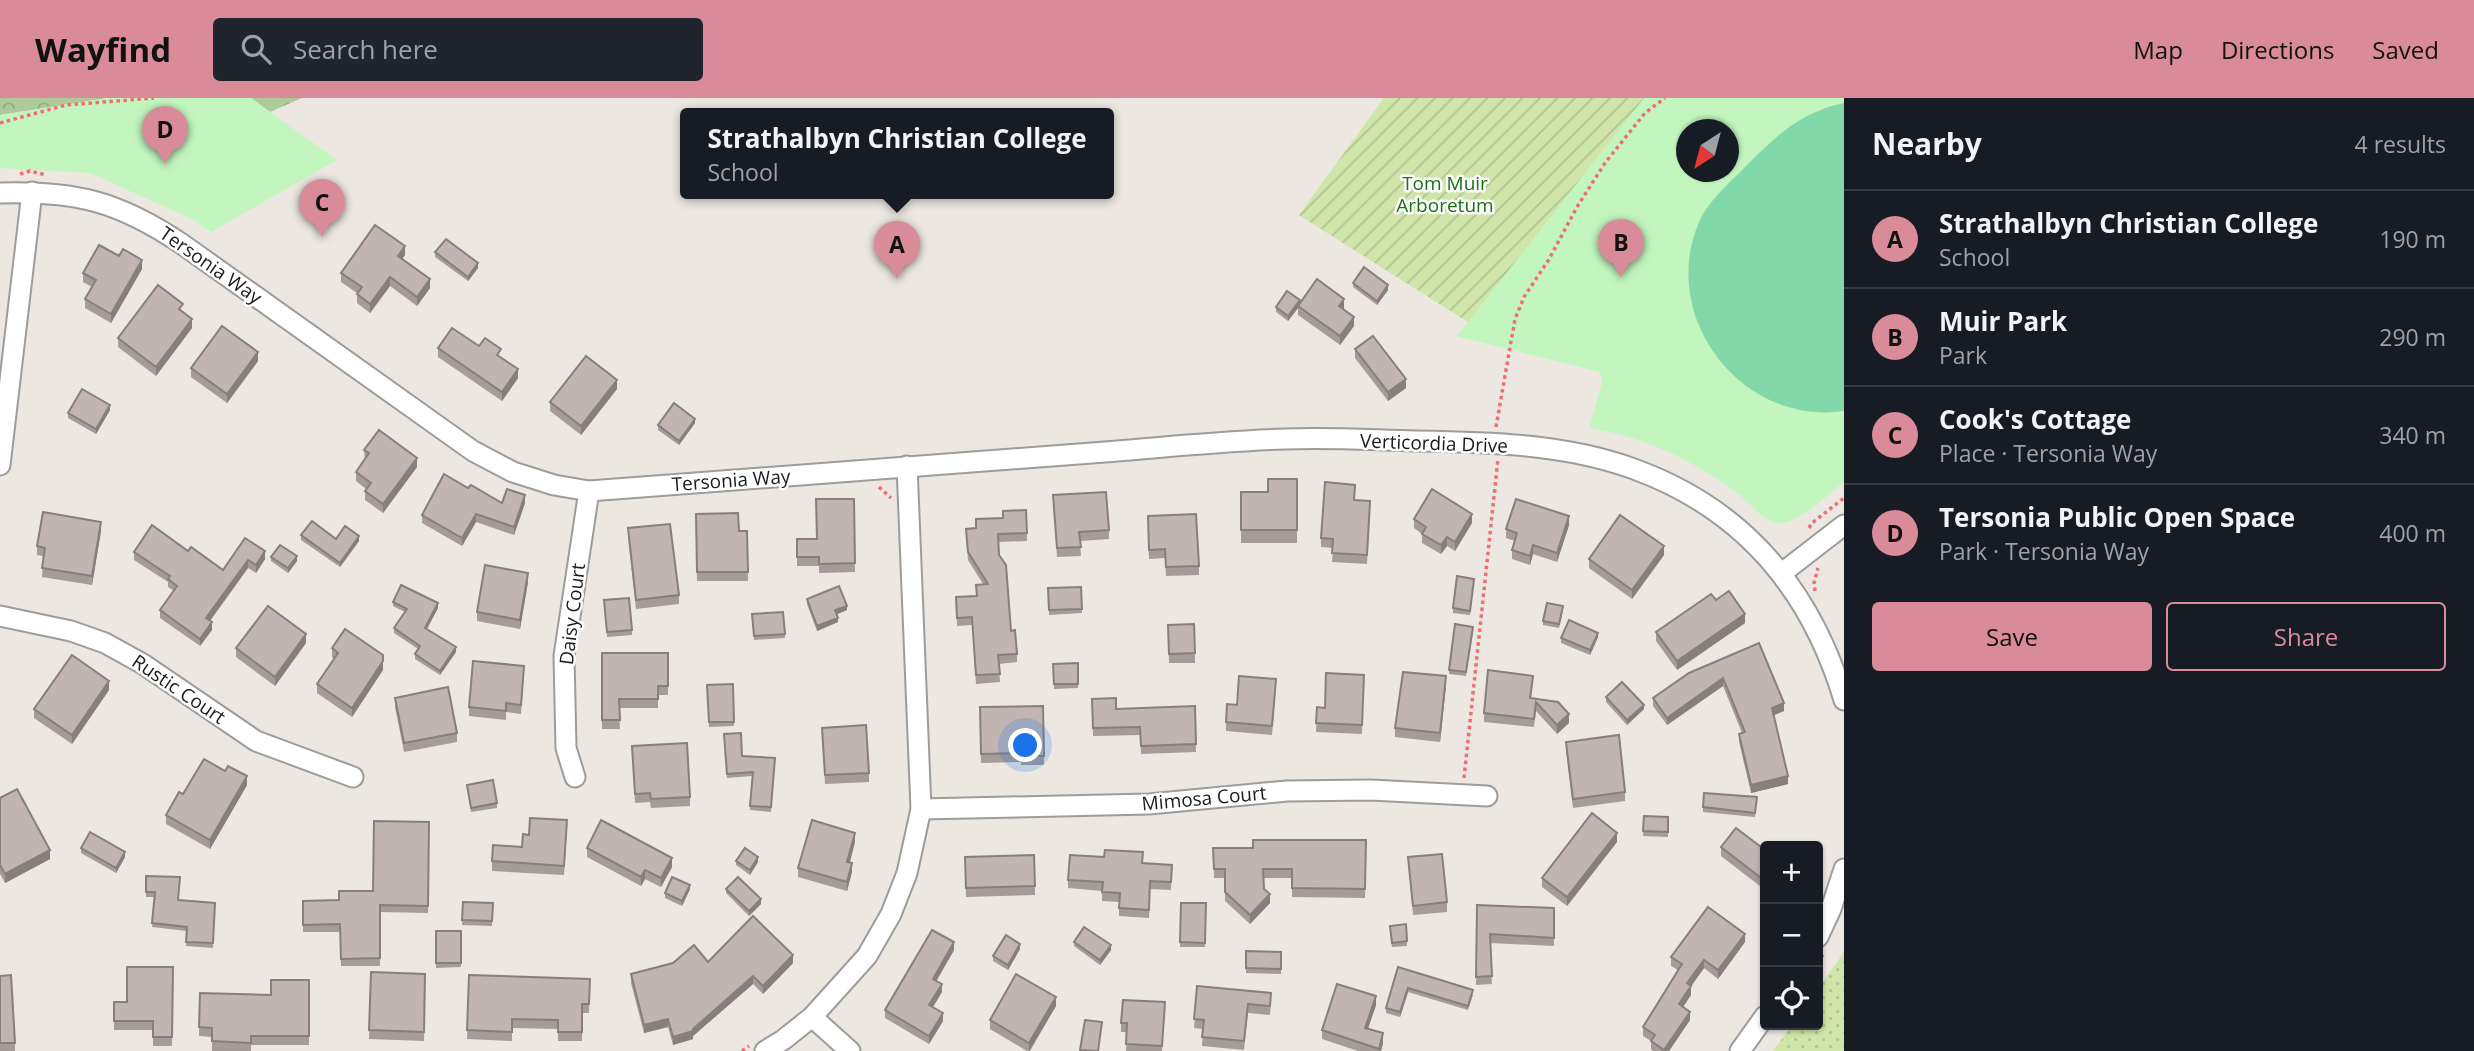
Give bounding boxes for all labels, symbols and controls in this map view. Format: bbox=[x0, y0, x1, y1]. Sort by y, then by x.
search box bbox=[213, 18, 703, 81]
text: Wayfind bbox=[35, 27, 171, 72]
icon: search bbox=[237, 30, 275, 68]
text: Search here bbox=[293, 31, 438, 67]
text: Map bbox=[2133, 33, 2183, 66]
text: Directions bbox=[2221, 33, 2334, 66]
text: Saved bbox=[2372, 33, 2439, 66]
pin: D bbox=[142, 106, 188, 164]
popup bbox=[680, 108, 1114, 199]
north arrow bbox=[1676, 119, 1739, 182]
text: Strathalbyn Christian College bbox=[707, 120, 1087, 156]
text: Nearby bbox=[1872, 123, 1982, 164]
text: 4 results bbox=[2355, 128, 2446, 160]
text: School bbox=[707, 156, 779, 188]
park label: Tom Muir Arboretum bbox=[1396, 170, 1494, 218]
pin: C bbox=[299, 179, 345, 237]
text: Strathalbyn Christian College bbox=[1939, 205, 2318, 241]
pin: B bbox=[1598, 219, 1644, 277]
street label: Tersonia Way bbox=[155, 220, 268, 310]
pin: A bbox=[874, 221, 920, 279]
text: A bbox=[1887, 223, 1903, 255]
text: 190 m bbox=[2379, 223, 2446, 255]
text: School bbox=[1939, 241, 2010, 273]
text: Muir Park bbox=[1939, 303, 2067, 339]
text: B bbox=[1887, 321, 1903, 353]
text: 290 m bbox=[2379, 321, 2446, 353]
text: Park bbox=[1939, 339, 1987, 371]
text: Cook's Cottage bbox=[1939, 401, 2131, 437]
text: C bbox=[1888, 419, 1902, 451]
text: 340 m bbox=[2379, 419, 2446, 451]
street label: Verticordia Drive bbox=[1360, 427, 1508, 459]
text: Place · Tersonia Way bbox=[1939, 437, 2157, 469]
street label: Tersonia Way bbox=[671, 463, 792, 497]
text: Tersonia Public Open Space bbox=[1939, 499, 2295, 535]
text: D bbox=[1886, 517, 1904, 549]
text: 400 m bbox=[2379, 517, 2446, 549]
text: Park · Tersonia Way bbox=[1939, 535, 2149, 567]
street label: Daisy Court bbox=[553, 561, 591, 666]
button: Save bbox=[1872, 602, 2152, 671]
button: Share bbox=[2166, 602, 2446, 671]
street label: Rustic Court bbox=[127, 648, 231, 730]
your location bbox=[1008, 728, 1042, 762]
street label: Mimosa Court bbox=[1141, 780, 1268, 816]
map controls bbox=[1760, 841, 1823, 1030]
button: + bbox=[1760, 841, 1823, 904]
button: − bbox=[1760, 904, 1823, 967]
button: locate bbox=[1760, 967, 1823, 1030]

